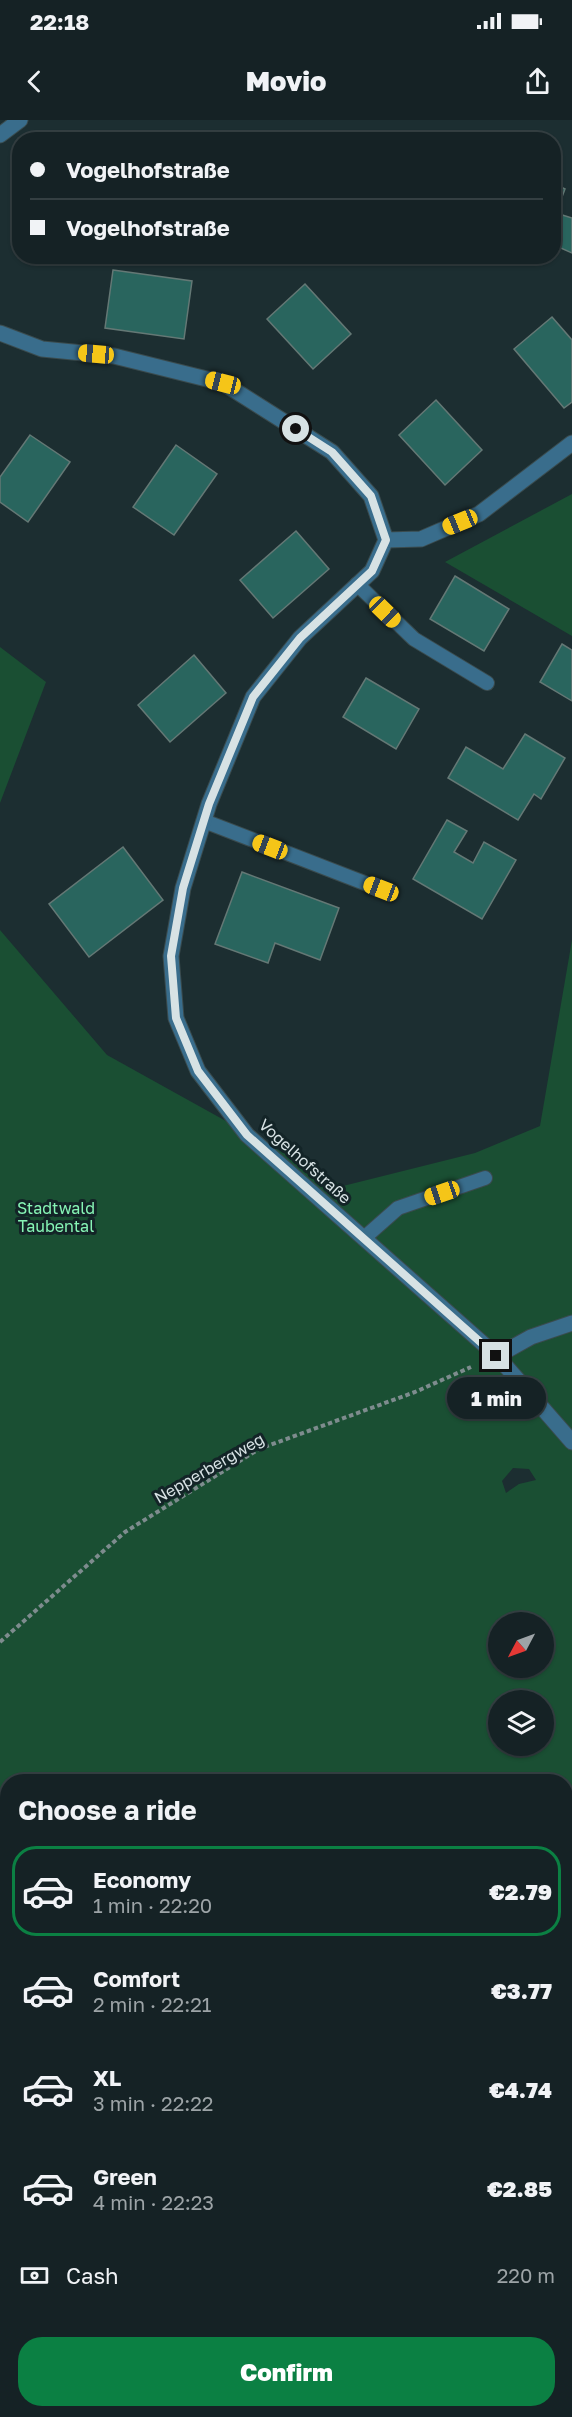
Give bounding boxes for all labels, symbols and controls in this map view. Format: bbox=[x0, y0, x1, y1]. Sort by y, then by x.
text: 22:18 bbox=[30, 8, 89, 35]
icon: back bbox=[18, 65, 51, 98]
text: Movio bbox=[246, 65, 326, 97]
icon: share bbox=[521, 65, 554, 98]
text: Vogelhofstraße bbox=[66, 156, 230, 183]
text: Vogelhofstraße bbox=[66, 214, 230, 241]
car bbox=[77, 343, 115, 365]
car bbox=[203, 370, 243, 396]
route start bbox=[282, 415, 309, 442]
car bbox=[440, 507, 480, 537]
car bbox=[366, 593, 404, 631]
car bbox=[250, 832, 290, 862]
car bbox=[361, 874, 401, 904]
street label: Vogelhofstraße bbox=[255, 1114, 355, 1208]
car bbox=[422, 1179, 462, 1207]
park label: Stadtwald Taubental bbox=[17, 1198, 95, 1236]
route end bbox=[482, 1342, 509, 1369]
callout: 1 min bbox=[446, 1377, 546, 1419]
text: 1 min bbox=[471, 1386, 522, 1410]
street label: Nepperbergweg bbox=[150, 1428, 268, 1508]
north arrow bbox=[488, 1612, 554, 1678]
map controls bbox=[488, 1612, 554, 1756]
button: layers bbox=[488, 1690, 554, 1756]
text: Choose a ride bbox=[18, 1794, 197, 1826]
icon: car bbox=[21, 1864, 75, 1918]
text: Economy bbox=[93, 1866, 191, 1893]
text: €2.79 bbox=[489, 1878, 552, 1905]
text: 1 min · 22:20 bbox=[93, 1893, 212, 1917]
icon: car bbox=[21, 1963, 75, 2017]
text: Comfort bbox=[93, 1965, 180, 1992]
text: €3.77 bbox=[491, 1977, 552, 2004]
text: 2 min · 22:21 bbox=[93, 1992, 211, 2016]
icon: car bbox=[21, 2062, 75, 2116]
text: XL bbox=[93, 2064, 121, 2091]
text: €4.74 bbox=[489, 2076, 552, 2103]
text: 3 min · 22:22 bbox=[93, 2091, 213, 2115]
icon: car bbox=[21, 2161, 75, 2215]
text: Green bbox=[93, 2163, 157, 2190]
text: €2.85 bbox=[487, 2175, 552, 2202]
text: 4 min · 22:23 bbox=[93, 2190, 214, 2214]
icon: cash bbox=[18, 2259, 51, 2292]
text: Cash bbox=[66, 2262, 119, 2289]
text: 220 m bbox=[497, 2263, 555, 2287]
button: Confirm bbox=[18, 2337, 555, 2406]

